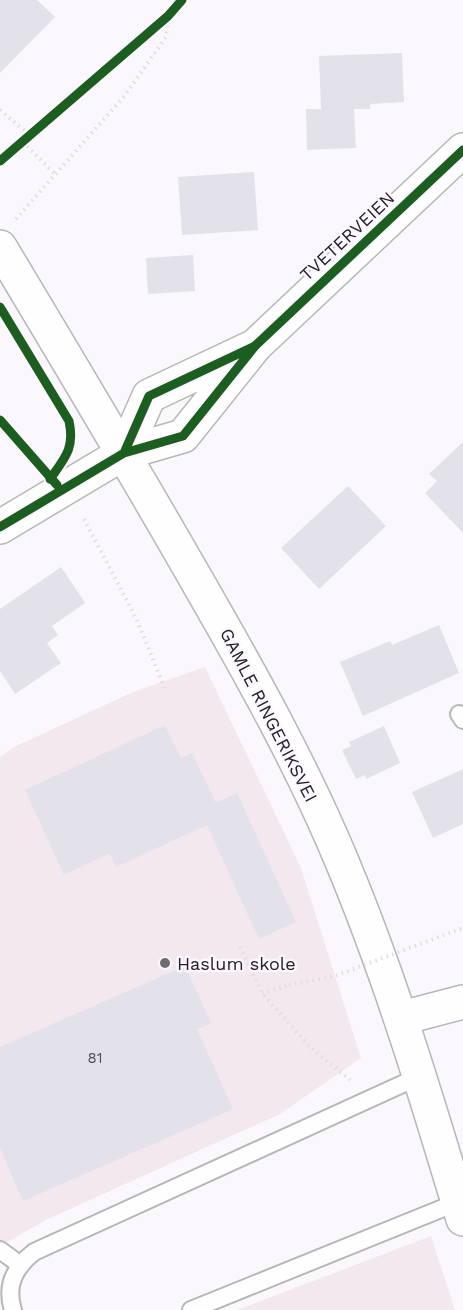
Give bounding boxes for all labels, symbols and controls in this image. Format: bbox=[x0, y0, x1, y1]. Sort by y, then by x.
street label: TVETERVEIEN bbox=[295, 187, 399, 285]
street label: GAMLE RINGERIKSVEI bbox=[216, 625, 322, 805]
place label: Haslum skole bbox=[177, 953, 296, 974]
marker: Haslum skole bbox=[158, 956, 172, 970]
house number: 81 bbox=[87, 1049, 103, 1067]

